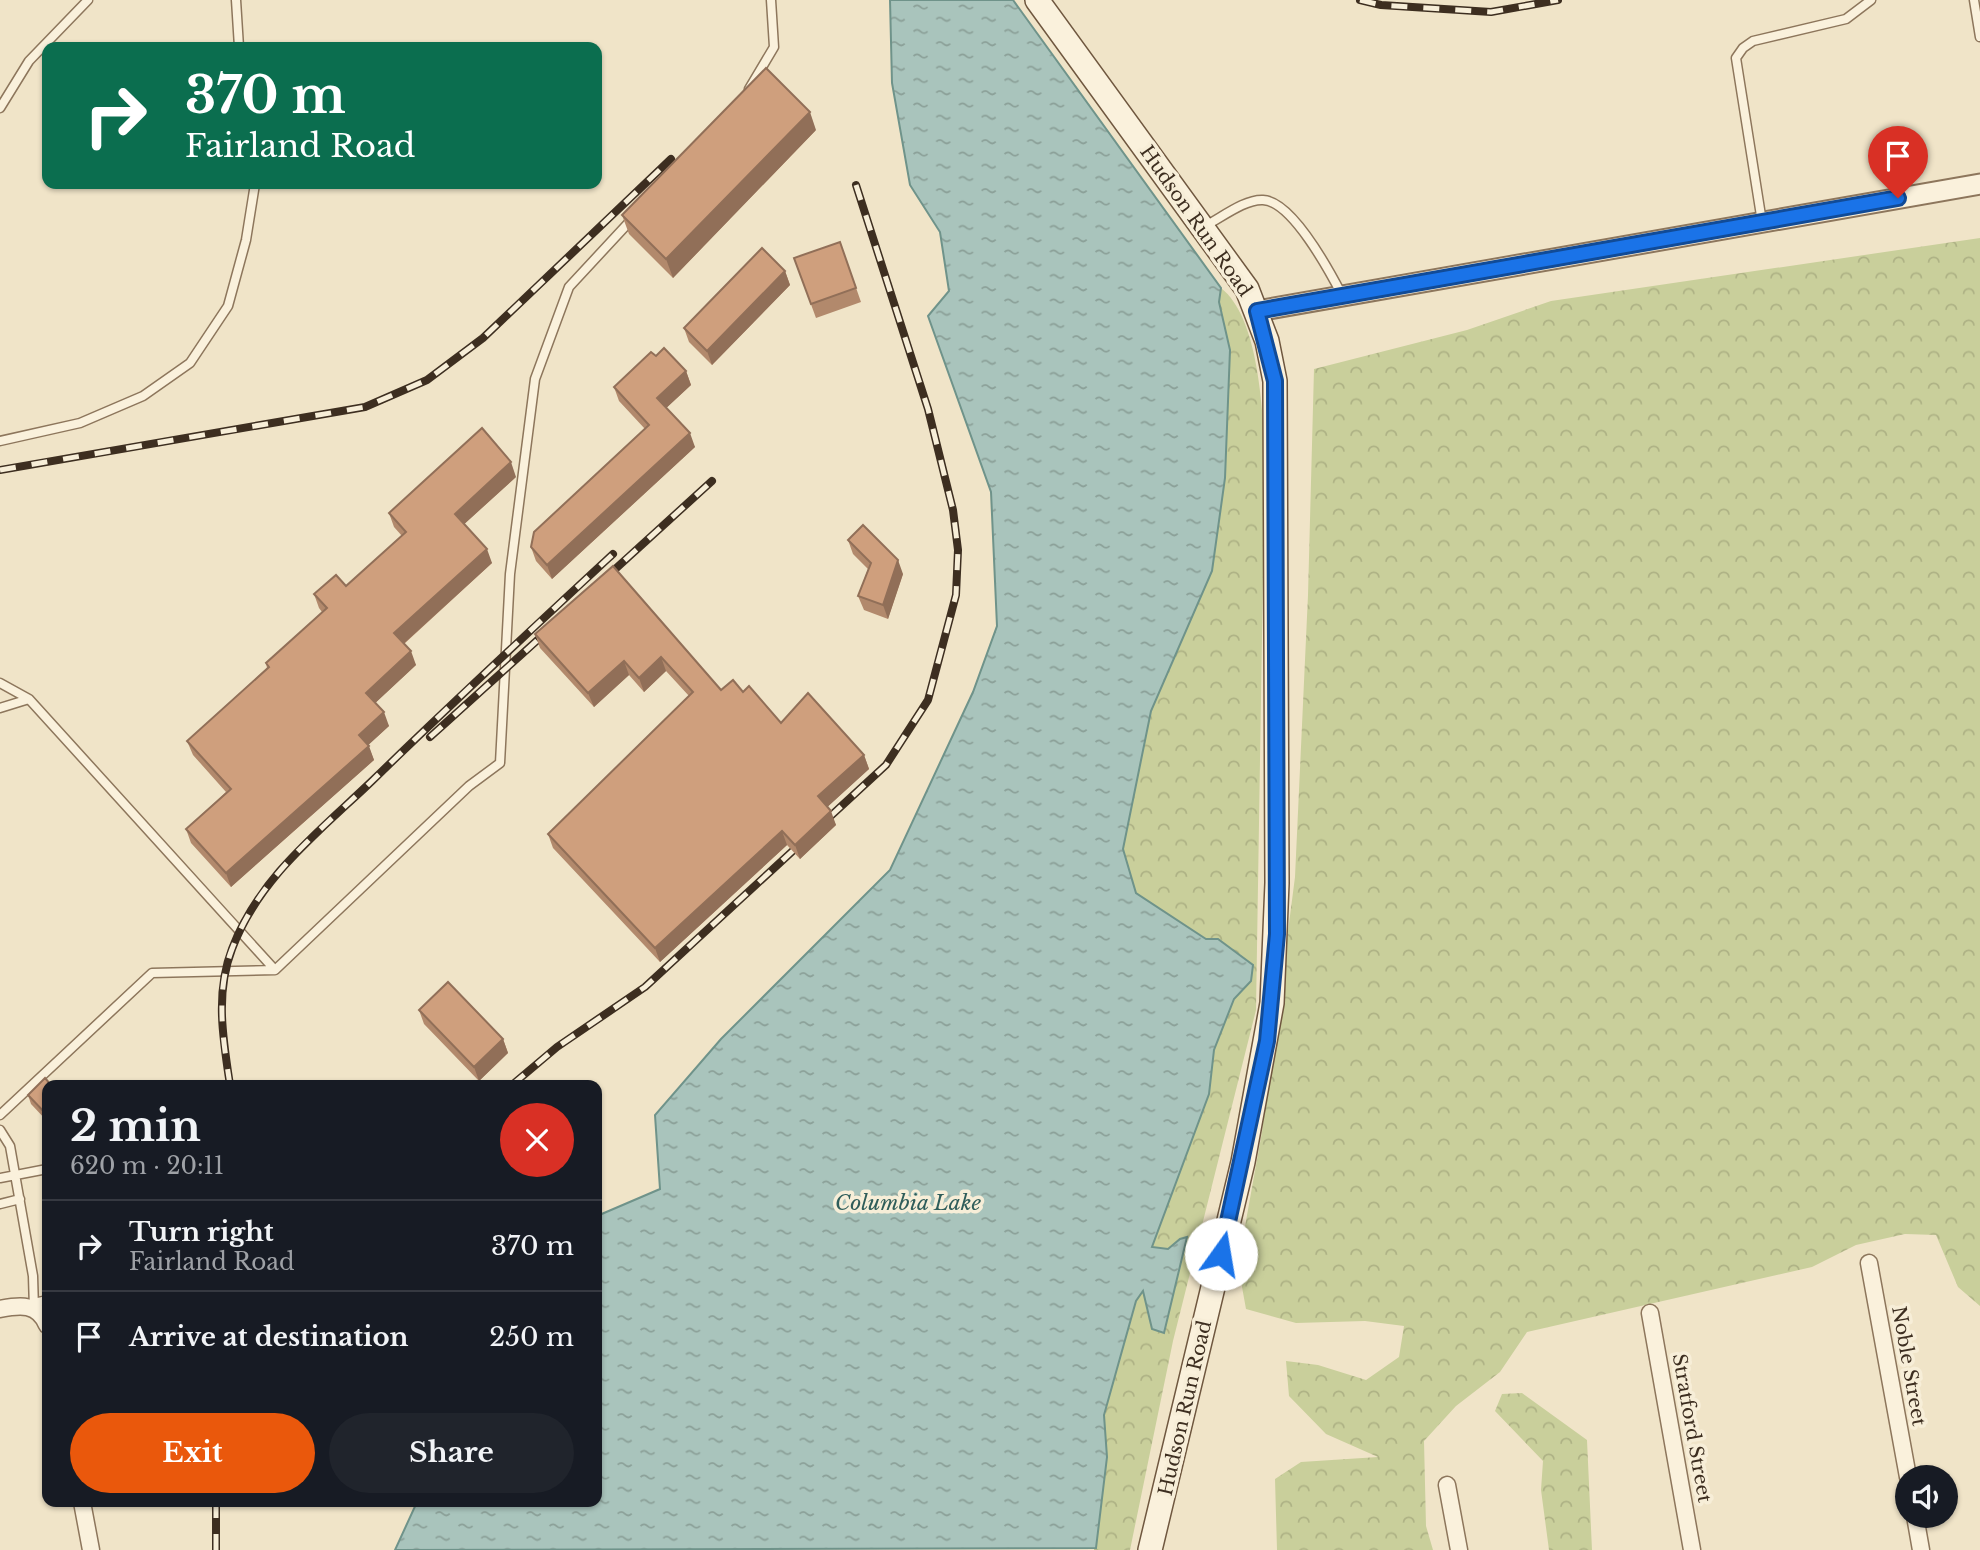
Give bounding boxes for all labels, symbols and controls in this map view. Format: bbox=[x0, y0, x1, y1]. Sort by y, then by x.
text: 370 m bbox=[185, 65, 346, 126]
icon: right bbox=[70, 70, 161, 161]
text: Fairland Road bbox=[185, 126, 415, 166]
pin bbox=[1868, 126, 1928, 198]
icon: arrive bbox=[1879, 137, 1917, 175]
street label: Hudson Run Road bbox=[1135, 141, 1257, 301]
text: 2 min bbox=[70, 1100, 201, 1152]
button: close bbox=[500, 1103, 574, 1177]
text: 620 m · 20:11 bbox=[70, 1152, 224, 1180]
water label: Columbia Lake bbox=[835, 1190, 981, 1216]
text: Turn right bbox=[129, 1216, 274, 1248]
position arrow bbox=[1184, 1217, 1258, 1291]
icon: right bbox=[70, 1227, 108, 1265]
text: 370 m bbox=[491, 1230, 574, 1262]
text: Fairland Road bbox=[129, 1248, 295, 1276]
street label: Noble Street bbox=[1887, 1304, 1931, 1428]
icon: arrive bbox=[70, 1318, 108, 1356]
street label: Hudson Run Road bbox=[1154, 1318, 1216, 1498]
text: Arrive at destination bbox=[129, 1321, 409, 1353]
text: 250 m bbox=[489, 1321, 574, 1353]
street label: Stratford Street bbox=[1668, 1352, 1717, 1505]
button: Exit bbox=[70, 1413, 315, 1493]
button: Share bbox=[329, 1413, 574, 1493]
map controls bbox=[1895, 1465, 1958, 1528]
button: sound bbox=[1895, 1465, 1958, 1528]

